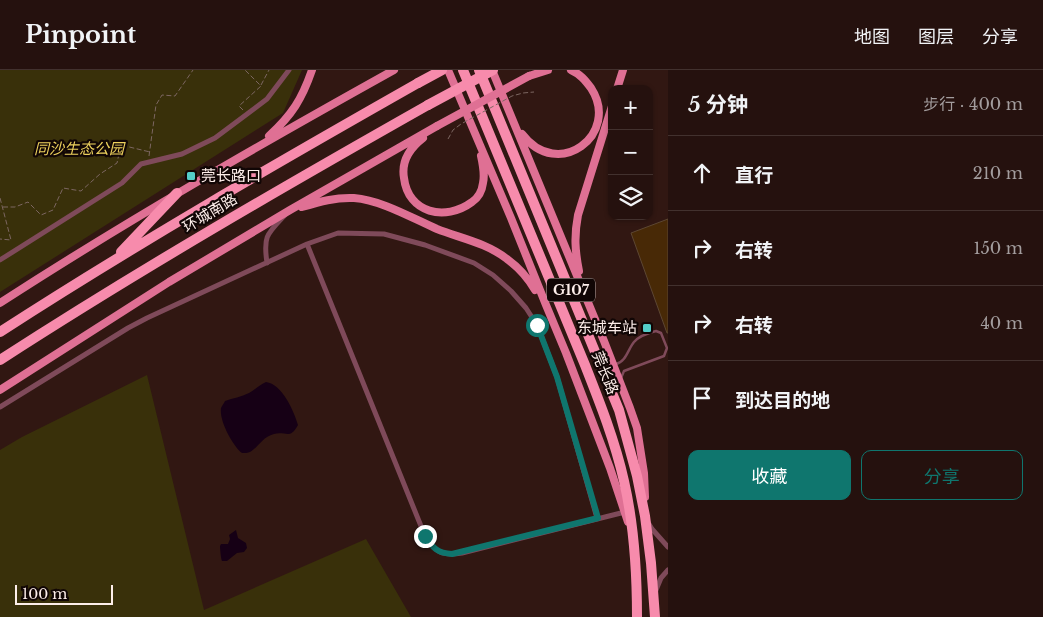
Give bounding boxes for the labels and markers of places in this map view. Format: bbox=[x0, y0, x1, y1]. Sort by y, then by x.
place label: 莞长路口 bbox=[201, 166, 261, 185]
marker: 莞长路口 bbox=[185, 170, 197, 182]
place label: 东城车站 bbox=[577, 318, 637, 337]
marker: 东城车站 bbox=[641, 322, 653, 334]

